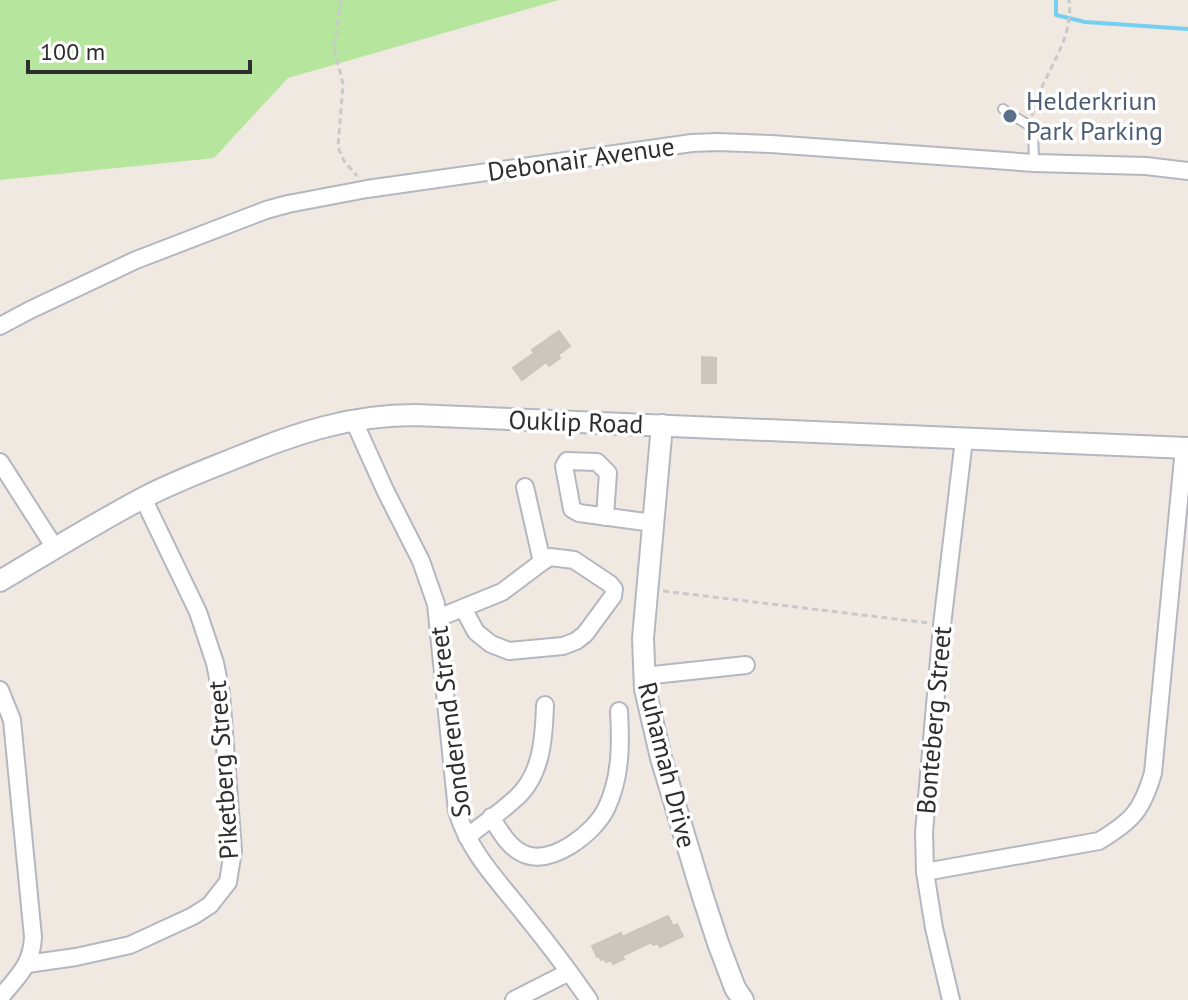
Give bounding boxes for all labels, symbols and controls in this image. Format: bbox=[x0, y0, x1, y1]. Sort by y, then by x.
scale bar bbox=[28, 24, 250, 74]
text: 100 m bbox=[40, 36, 105, 67]
place label: Helderkriun Park Parking bbox=[1026, 84, 1163, 147]
marker: Helderkriun Park Parking bbox=[1001, 107, 1019, 125]
street label: Debonair Avenue bbox=[485, 129, 677, 188]
street label: Ouklip Road bbox=[508, 403, 644, 440]
street label: Sonderend Street bbox=[421, 624, 478, 820]
street label: Bonteberg Street bbox=[909, 624, 958, 815]
street label: Piketberg Street bbox=[200, 679, 245, 860]
street label: Ruhamah Drive bbox=[631, 679, 704, 851]

